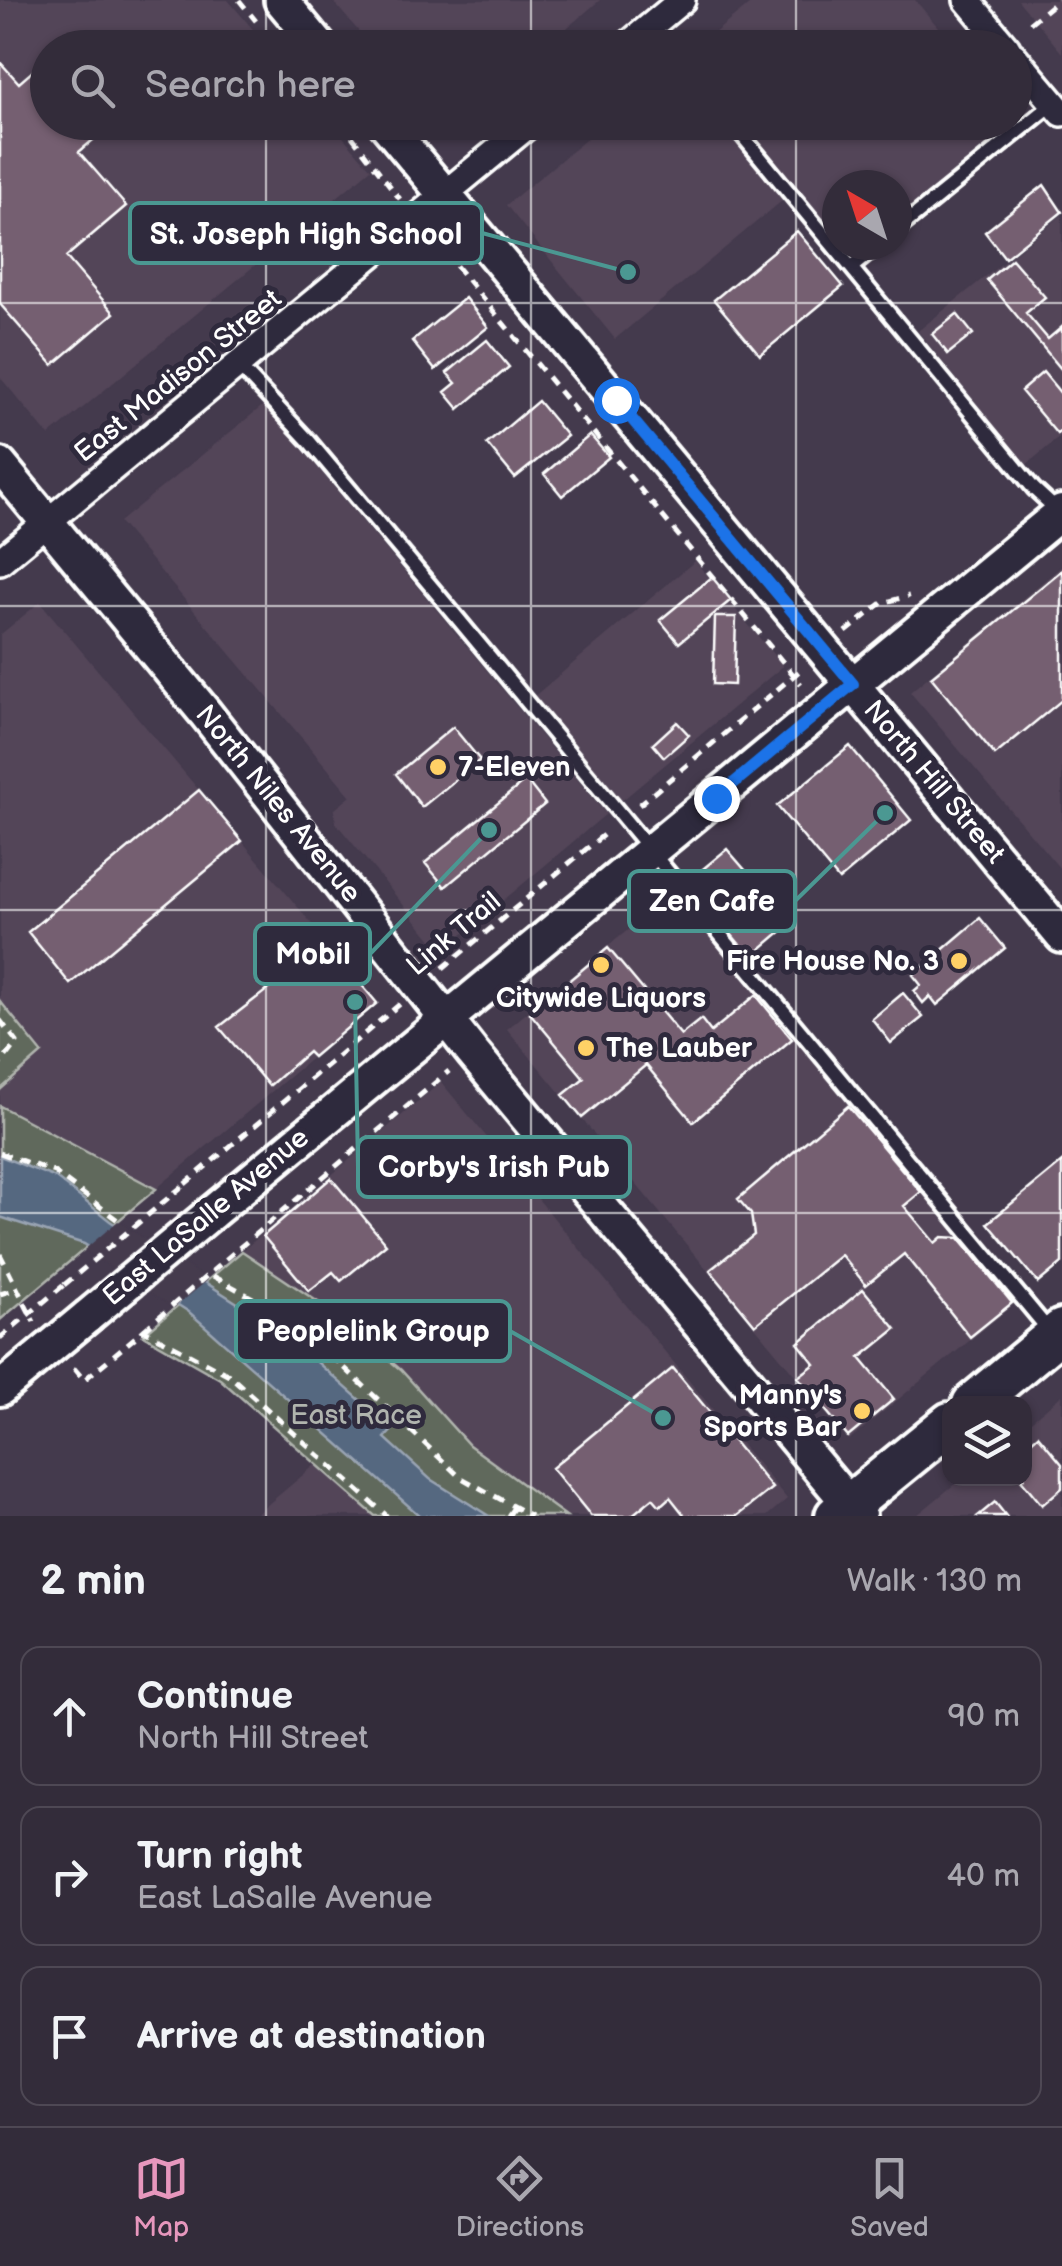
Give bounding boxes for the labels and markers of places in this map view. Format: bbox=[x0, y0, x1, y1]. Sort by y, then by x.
callout: St. Joseph High School bbox=[130, 203, 482, 263]
place label: 7-Eleven bbox=[458, 751, 571, 784]
marker: 7-Eleven bbox=[427, 756, 449, 778]
callout: Zen Cafe bbox=[629, 871, 795, 931]
callout: Mobil bbox=[255, 924, 370, 984]
place label: Fire House No. 3 bbox=[726, 945, 939, 978]
marker: Fire House No. 3 bbox=[948, 950, 970, 972]
marker: Citywide Liquors bbox=[590, 954, 612, 976]
place label: Citywide Liquors bbox=[496, 982, 706, 1015]
place label: The Lauber bbox=[606, 1032, 753, 1065]
marker: The Lauber bbox=[575, 1037, 597, 1059]
callout: Corby's Irish Pub bbox=[358, 1137, 630, 1197]
callout: Peoplelink Group bbox=[236, 1301, 510, 1361]
place label: Manny's Sports Bar bbox=[704, 1379, 843, 1444]
marker: Manny's Sports Bar bbox=[851, 1400, 873, 1422]

